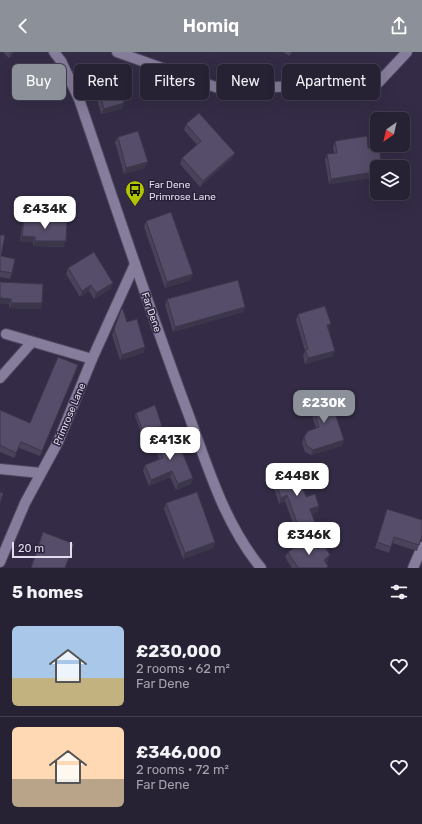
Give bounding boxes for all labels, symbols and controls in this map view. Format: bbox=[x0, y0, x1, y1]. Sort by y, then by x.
icon: back bbox=[12, 15, 34, 37]
text: Homiq bbox=[183, 15, 239, 37]
icon: share bbox=[388, 15, 410, 37]
chip: Buy bbox=[12, 64, 66, 100]
chip: Rent bbox=[74, 64, 132, 100]
chip: Filters bbox=[140, 64, 209, 100]
chip: New bbox=[217, 64, 274, 100]
chip: Apartment bbox=[282, 64, 380, 100]
north arrow bbox=[370, 112, 410, 152]
map controls bbox=[370, 112, 410, 200]
button: layers bbox=[370, 160, 410, 200]
bus stop icon: Far Dene Primrose Lane bbox=[124, 179, 146, 207]
place label: Far Dene Primrose Lane bbox=[149, 179, 216, 203]
pin: £434K bbox=[17, 196, 73, 230]
text: £434K bbox=[23, 201, 67, 216]
street label: Far Dene bbox=[139, 291, 164, 334]
street label: Primrose Lane bbox=[51, 381, 89, 448]
pin: £230K bbox=[296, 390, 352, 424]
text: £230K bbox=[302, 395, 346, 410]
pin: £413K bbox=[142, 427, 198, 461]
text: £413K bbox=[149, 432, 191, 447]
pin: £448K bbox=[269, 463, 325, 497]
text: £448K bbox=[275, 468, 319, 483]
pin: £346K bbox=[281, 522, 337, 556]
text: £346K bbox=[287, 527, 331, 542]
scale bar bbox=[12, 540, 72, 559]
text: 20 m bbox=[18, 542, 44, 555]
icon: filters bbox=[388, 581, 410, 603]
text: 5 homes bbox=[12, 582, 83, 602]
text: £230,000 bbox=[136, 641, 221, 661]
icon: home bbox=[44, 642, 92, 690]
icon: heart bbox=[388, 655, 410, 677]
text: 2 rooms · 62 m² bbox=[136, 661, 230, 676]
text: Far Dene bbox=[136, 676, 190, 691]
text: £346,000 bbox=[136, 742, 221, 762]
icon: home bbox=[44, 743, 92, 791]
icon: heart bbox=[388, 756, 410, 778]
text: 2 rooms · 72 m² bbox=[136, 762, 229, 777]
text: Far Dene bbox=[136, 777, 190, 792]

